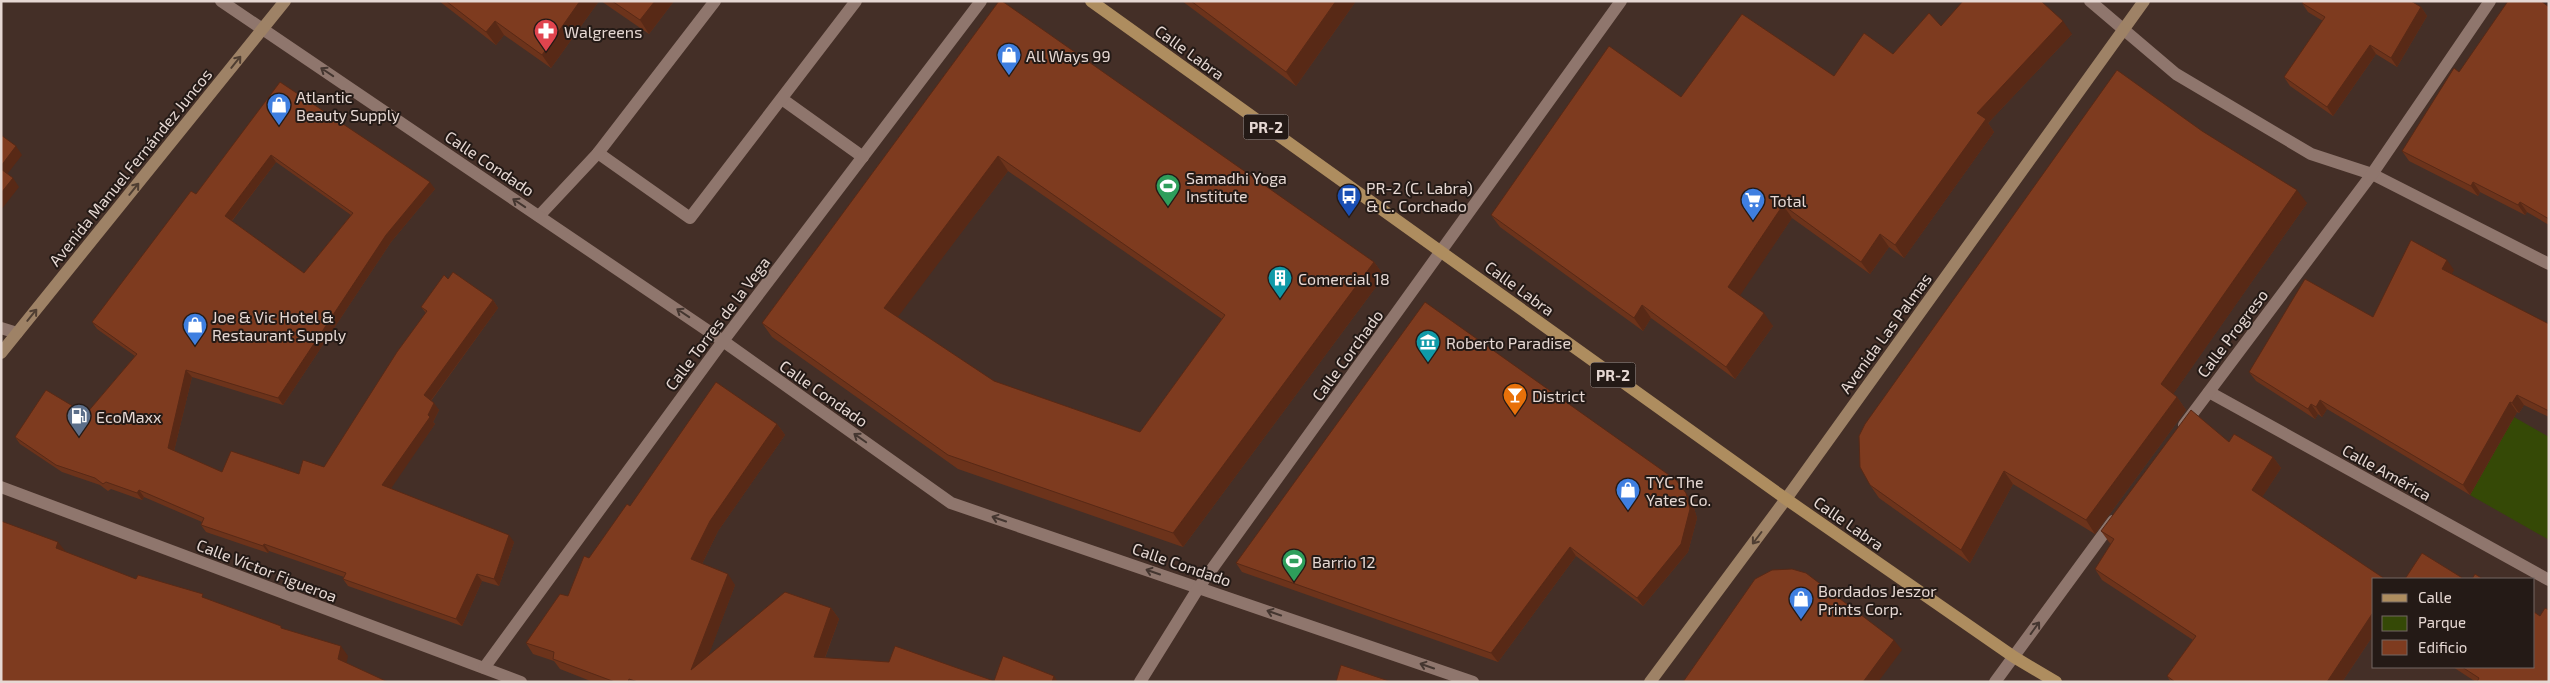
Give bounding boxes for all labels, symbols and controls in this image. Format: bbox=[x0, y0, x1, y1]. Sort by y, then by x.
pharmacy icon: Walgreens bbox=[533, 18, 559, 52]
street label: Calle Labra bbox=[1152, 21, 1228, 83]
place label: Walgreens bbox=[564, 22, 642, 41]
shop icon: All Ways 99 bbox=[996, 42, 1022, 76]
place label: All Ways 99 bbox=[1026, 46, 1111, 65]
one-way arrow bbox=[230, 56, 241, 69]
street label: Avenida Manuel Fernández Juncos bbox=[45, 65, 215, 269]
one-way arrow bbox=[320, 67, 334, 77]
place label: Atlantic Beauty Supply bbox=[296, 87, 400, 124]
shop icon: Atlantic Beauty Supply bbox=[266, 92, 292, 126]
road number: PR-2 bbox=[1244, 114, 1288, 140]
street label: Calle Condado bbox=[442, 126, 538, 200]
place label: Samadhi Yoga Institute bbox=[1186, 168, 1287, 205]
sports icon: Samadhi Yoga Institute bbox=[1155, 173, 1181, 207]
place label: PR-2 (C. Labra) & C. Corchado bbox=[1366, 178, 1473, 215]
one-way arrow bbox=[128, 183, 139, 196]
bus stop icon: PR-2 (C. Labra) & C. Corchado bbox=[1336, 183, 1362, 217]
supermarket icon: Total bbox=[1740, 187, 1766, 221]
place label: Total bbox=[1770, 191, 1806, 210]
one-way arrow bbox=[512, 198, 526, 208]
street label: Calle Torres de la Vega bbox=[661, 253, 773, 393]
street label: Calle Labra bbox=[1482, 257, 1558, 319]
building icon: Comercial 18 bbox=[1267, 265, 1293, 299]
place label: Comercial 18 bbox=[1298, 269, 1390, 288]
street label: Avenida Las Palmas bbox=[1835, 269, 1935, 397]
street label: Calle Progreso bbox=[2193, 285, 2271, 381]
street label: Calle Corchado bbox=[1308, 306, 1386, 404]
place label: Joe & Vic Hotel & Restaurant Supply bbox=[212, 307, 347, 344]
one-way arrow bbox=[676, 308, 690, 318]
one-way arrow bbox=[26, 309, 37, 322]
shop icon: Joe & Vic Hotel & Restaurant Supply bbox=[182, 312, 208, 346]
museum icon: Roberto Paradise bbox=[1415, 329, 1441, 363]
place label: Roberto Paradise bbox=[1446, 333, 1571, 352]
street label: Calle Condado bbox=[776, 356, 872, 430]
road number: PR-2 bbox=[1590, 362, 1636, 388]
bar icon: District bbox=[1502, 382, 1528, 416]
place label: District bbox=[1532, 386, 1585, 405]
fuel station icon: EcoMaxx bbox=[66, 403, 92, 437]
place label: EcoMaxx bbox=[96, 407, 162, 426]
one-way arrow bbox=[853, 433, 867, 443]
street label: Calle América bbox=[2339, 440, 2435, 504]
place label: TYC The Yates Co. bbox=[1646, 472, 1711, 509]
shop icon: TYC The Yates Co. bbox=[1615, 477, 1641, 511]
street label: Calle Labra bbox=[1810, 492, 1888, 554]
one-way arrow bbox=[992, 514, 1008, 523]
one-way arrow bbox=[1752, 531, 1762, 545]
street label: Calle Víctor Figueroa bbox=[194, 534, 340, 606]
street label: Calle Condado bbox=[1130, 538, 1234, 590]
sports icon: Barrio 12 bbox=[1281, 548, 1307, 582]
place label: Barrio 12 bbox=[1312, 552, 1376, 571]
one-way arrow bbox=[1146, 566, 1162, 576]
legend bbox=[2372, 578, 2535, 668]
place label: Bordados Jeszor Prints Corp. bbox=[1818, 581, 1937, 618]
shop icon: Bordados Jeszor Prints Corp. bbox=[1788, 586, 1814, 620]
text: Calle bbox=[2418, 588, 2452, 606]
one-way arrow bbox=[1266, 608, 1282, 617]
text: Parque bbox=[2418, 613, 2466, 631]
one-way arrow bbox=[2029, 622, 2040, 635]
text: Edificio bbox=[2418, 638, 2467, 656]
one-way arrow bbox=[1420, 661, 1436, 670]

